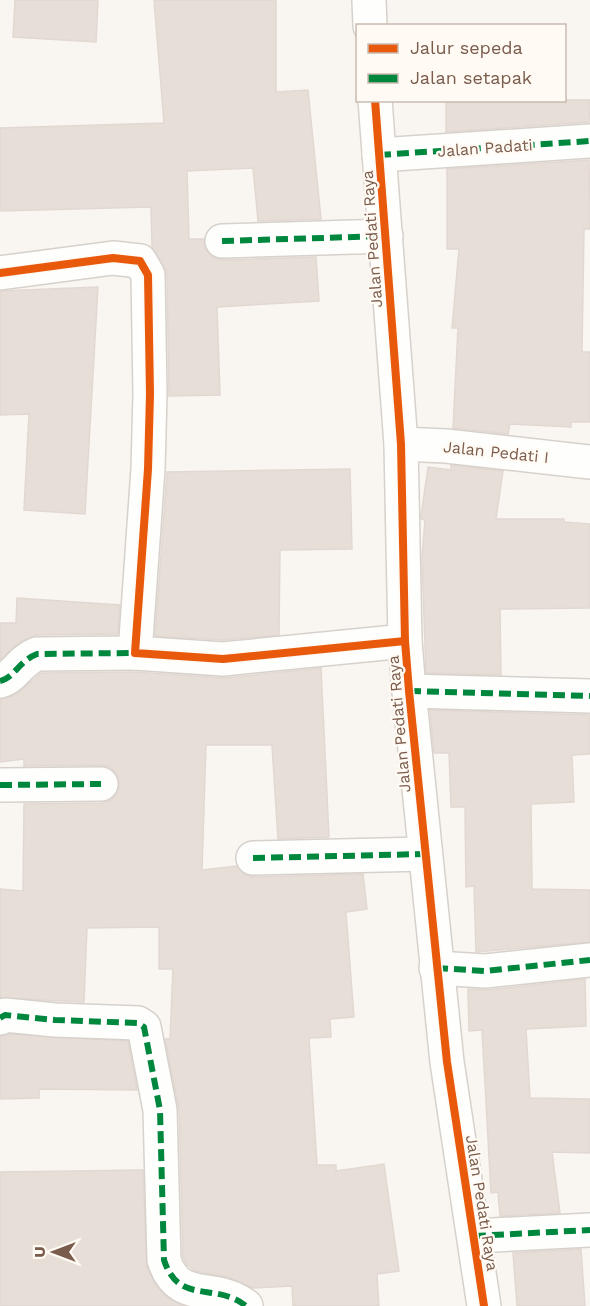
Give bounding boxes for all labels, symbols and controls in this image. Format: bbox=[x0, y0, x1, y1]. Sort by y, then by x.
legend bbox=[356, 24, 566, 102]
text: Jalur sepeda bbox=[410, 37, 523, 58]
text: Jalan setapak bbox=[410, 67, 532, 88]
street label: Jalan Padati bbox=[437, 135, 533, 161]
street label: Jalan Pedati Raya bbox=[358, 170, 386, 308]
street label: Jalan Pedati I bbox=[442, 437, 550, 467]
street label: Jalan Pedati Raya bbox=[384, 655, 414, 793]
street label: Jalan Pedati Raya bbox=[462, 1134, 502, 1272]
north arrow bbox=[24, 1222, 84, 1282]
text: U bbox=[30, 1246, 49, 1258]

